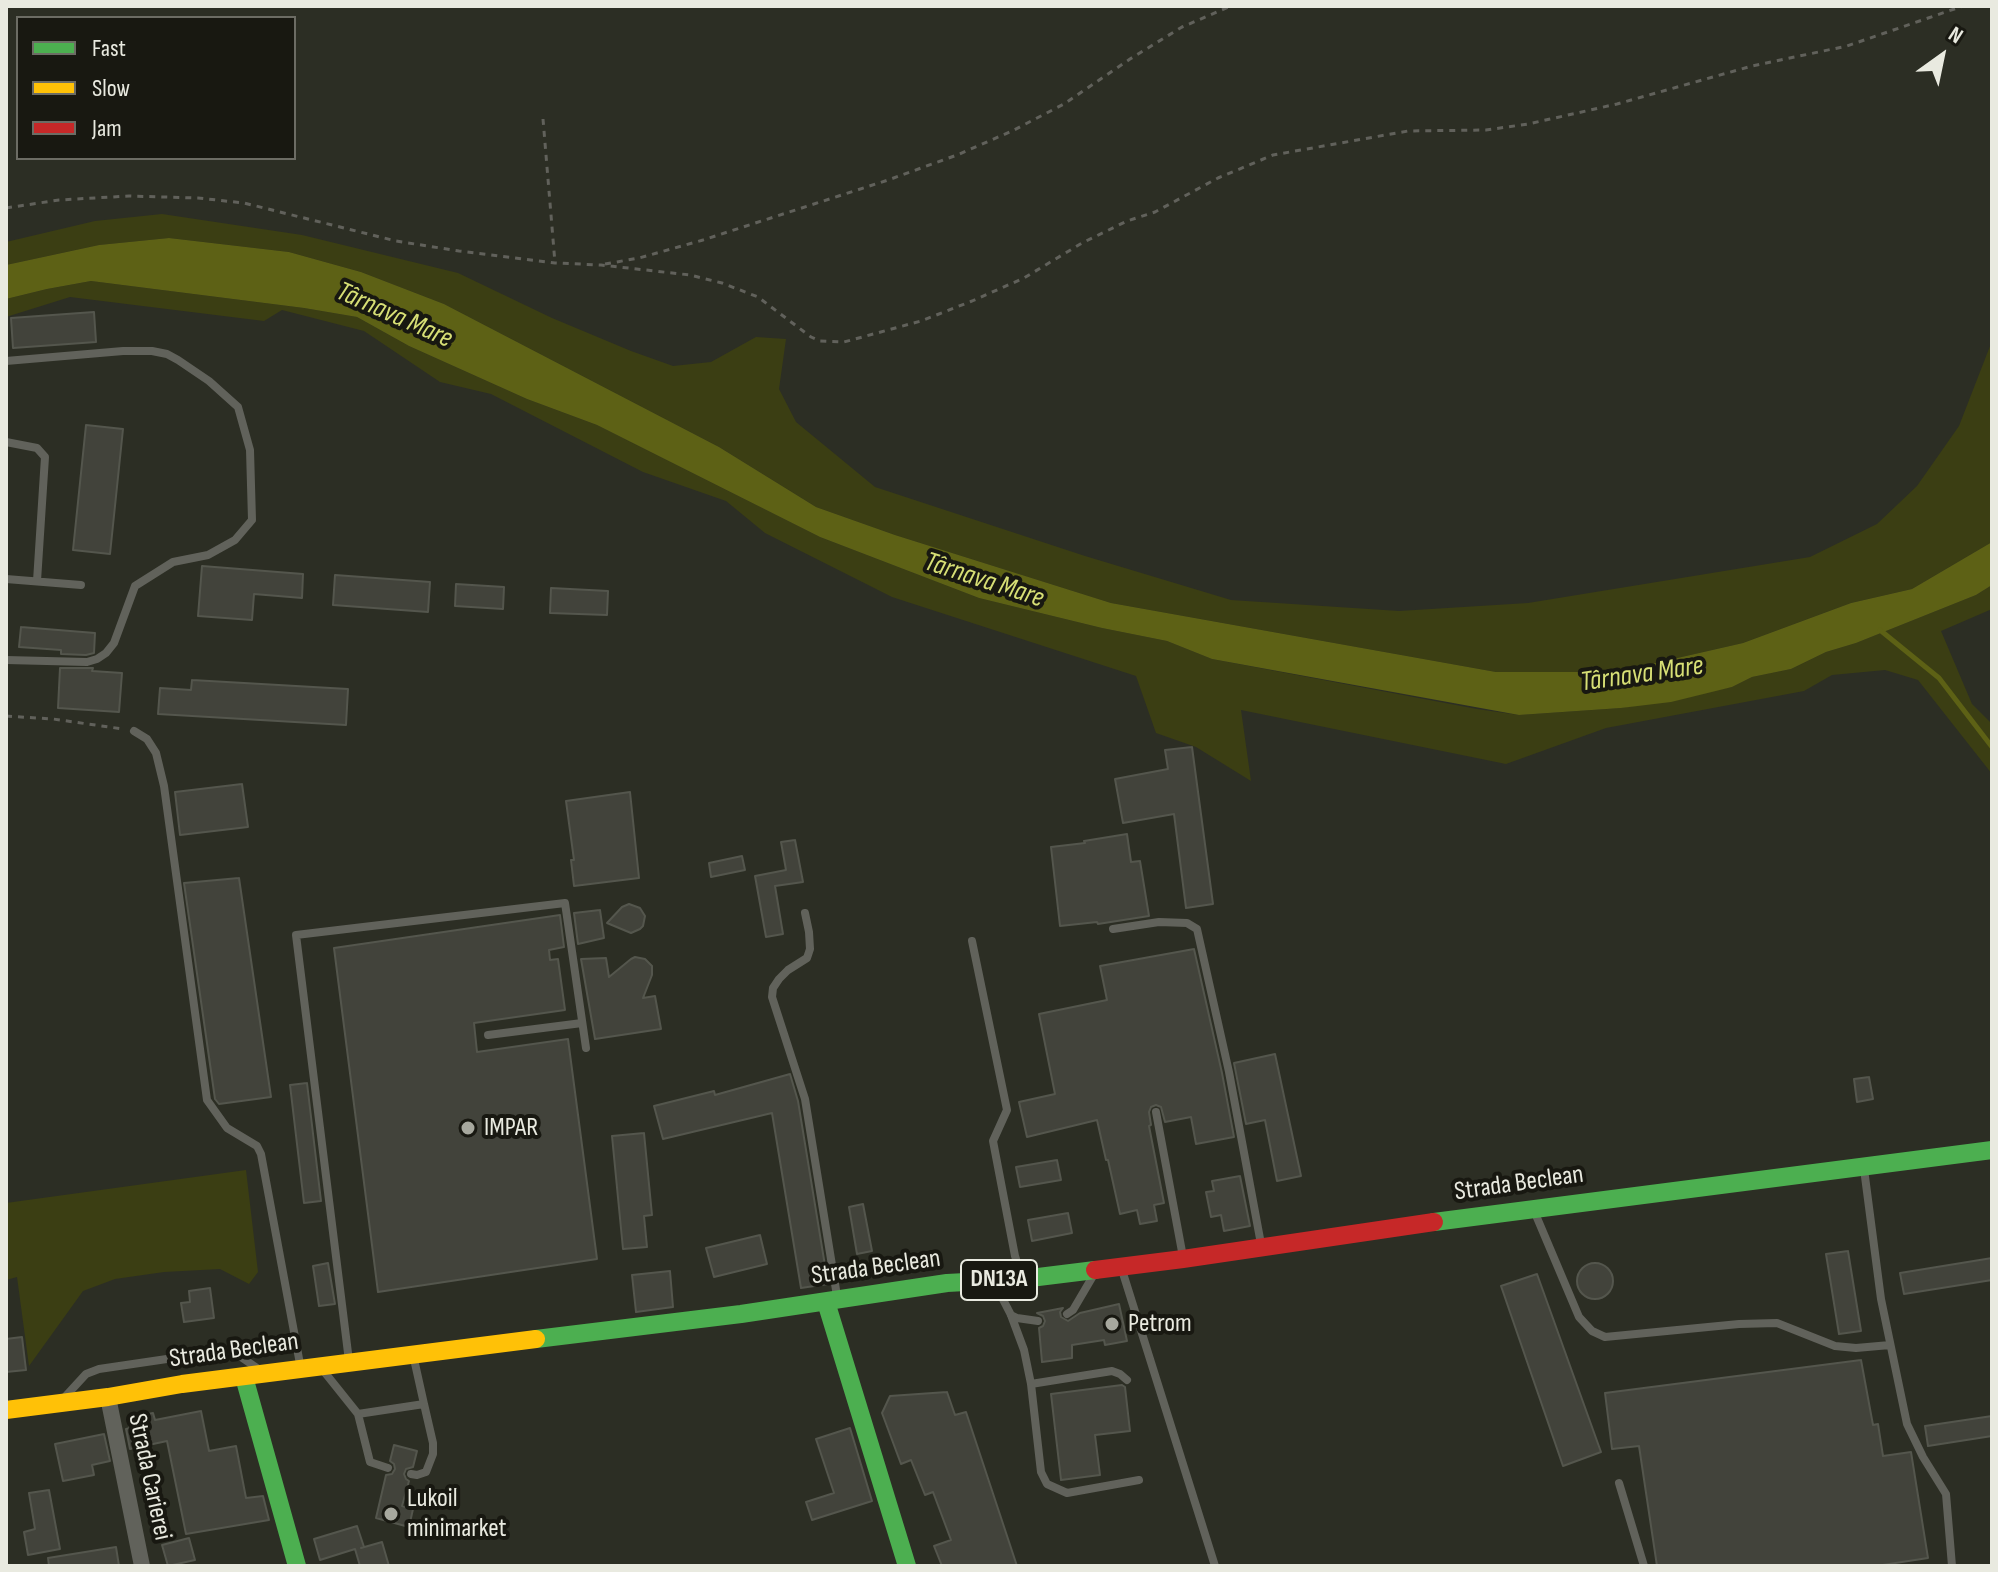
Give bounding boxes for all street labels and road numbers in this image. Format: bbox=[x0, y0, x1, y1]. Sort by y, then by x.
street label: Strada Beclean bbox=[1452, 1160, 1586, 1208]
street label: Strada Beclean bbox=[809, 1244, 943, 1292]
road number: DN13A bbox=[961, 1260, 1037, 1300]
street label: Strada Beclean bbox=[167, 1327, 301, 1375]
street label: Strada Carierei bbox=[120, 1411, 178, 1543]

